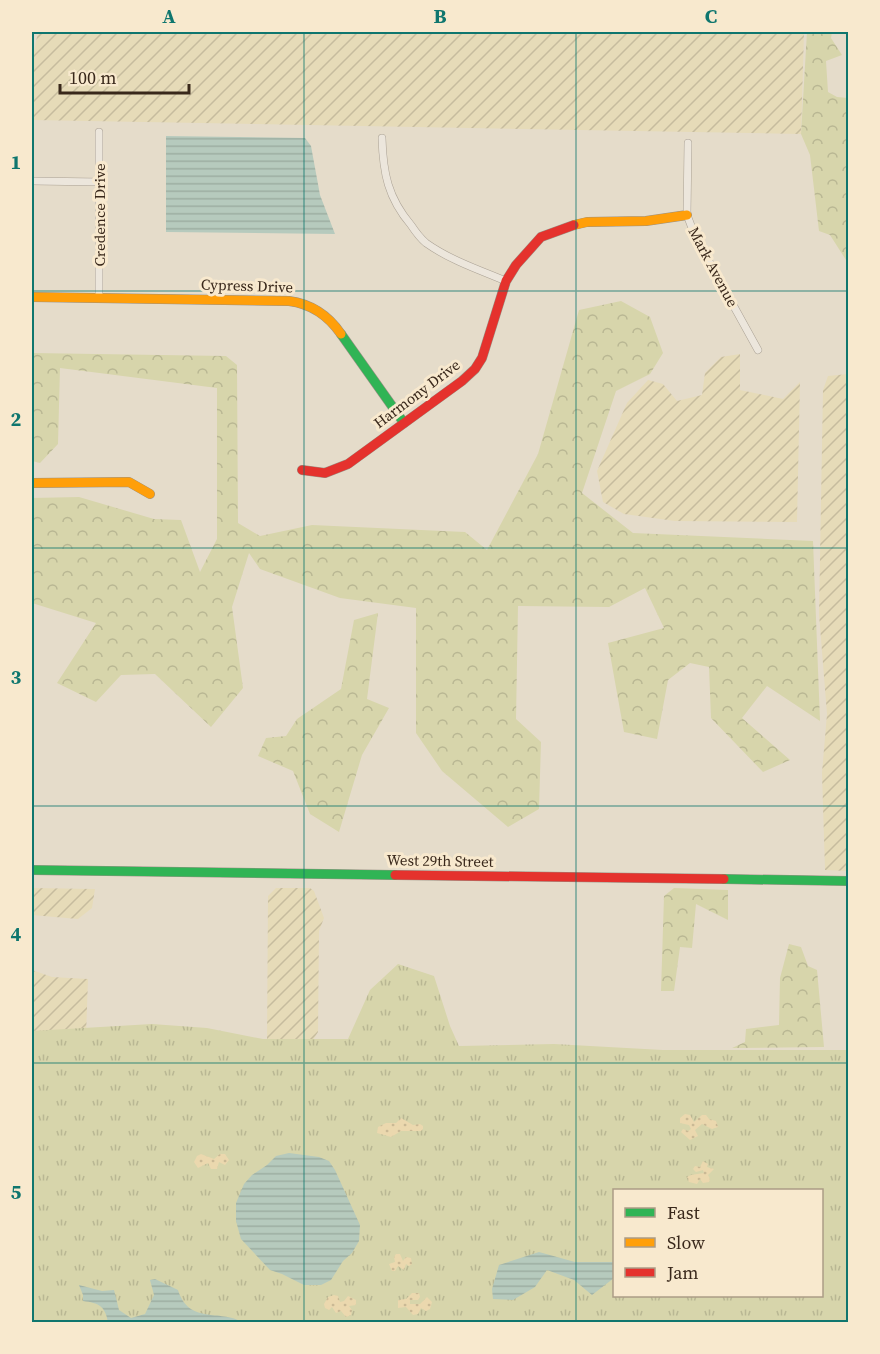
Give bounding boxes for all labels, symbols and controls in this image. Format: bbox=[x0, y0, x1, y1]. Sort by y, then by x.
text: A bbox=[162, 2, 176, 30]
text: B bbox=[433, 2, 447, 30]
text: C bbox=[705, 2, 717, 30]
scale bar bbox=[60, 57, 189, 95]
text: 100 m bbox=[69, 65, 116, 90]
text: 1 bbox=[11, 148, 21, 176]
street label: Credence Drive bbox=[89, 163, 110, 267]
street label: Mark Avenue bbox=[684, 223, 744, 311]
street label: Cypress Drive bbox=[200, 273, 294, 298]
street label: Harmony Drive bbox=[369, 354, 464, 433]
text: 2 bbox=[11, 405, 22, 433]
text: 3 bbox=[11, 663, 22, 691]
street label: West 29th Street bbox=[386, 849, 494, 872]
text: 4 bbox=[11, 920, 22, 948]
text: 5 bbox=[11, 1178, 22, 1206]
legend bbox=[613, 1189, 823, 1297]
text: Fast bbox=[667, 1200, 700, 1225]
text: Slow bbox=[667, 1230, 705, 1255]
text: Jam bbox=[666, 1260, 699, 1285]

